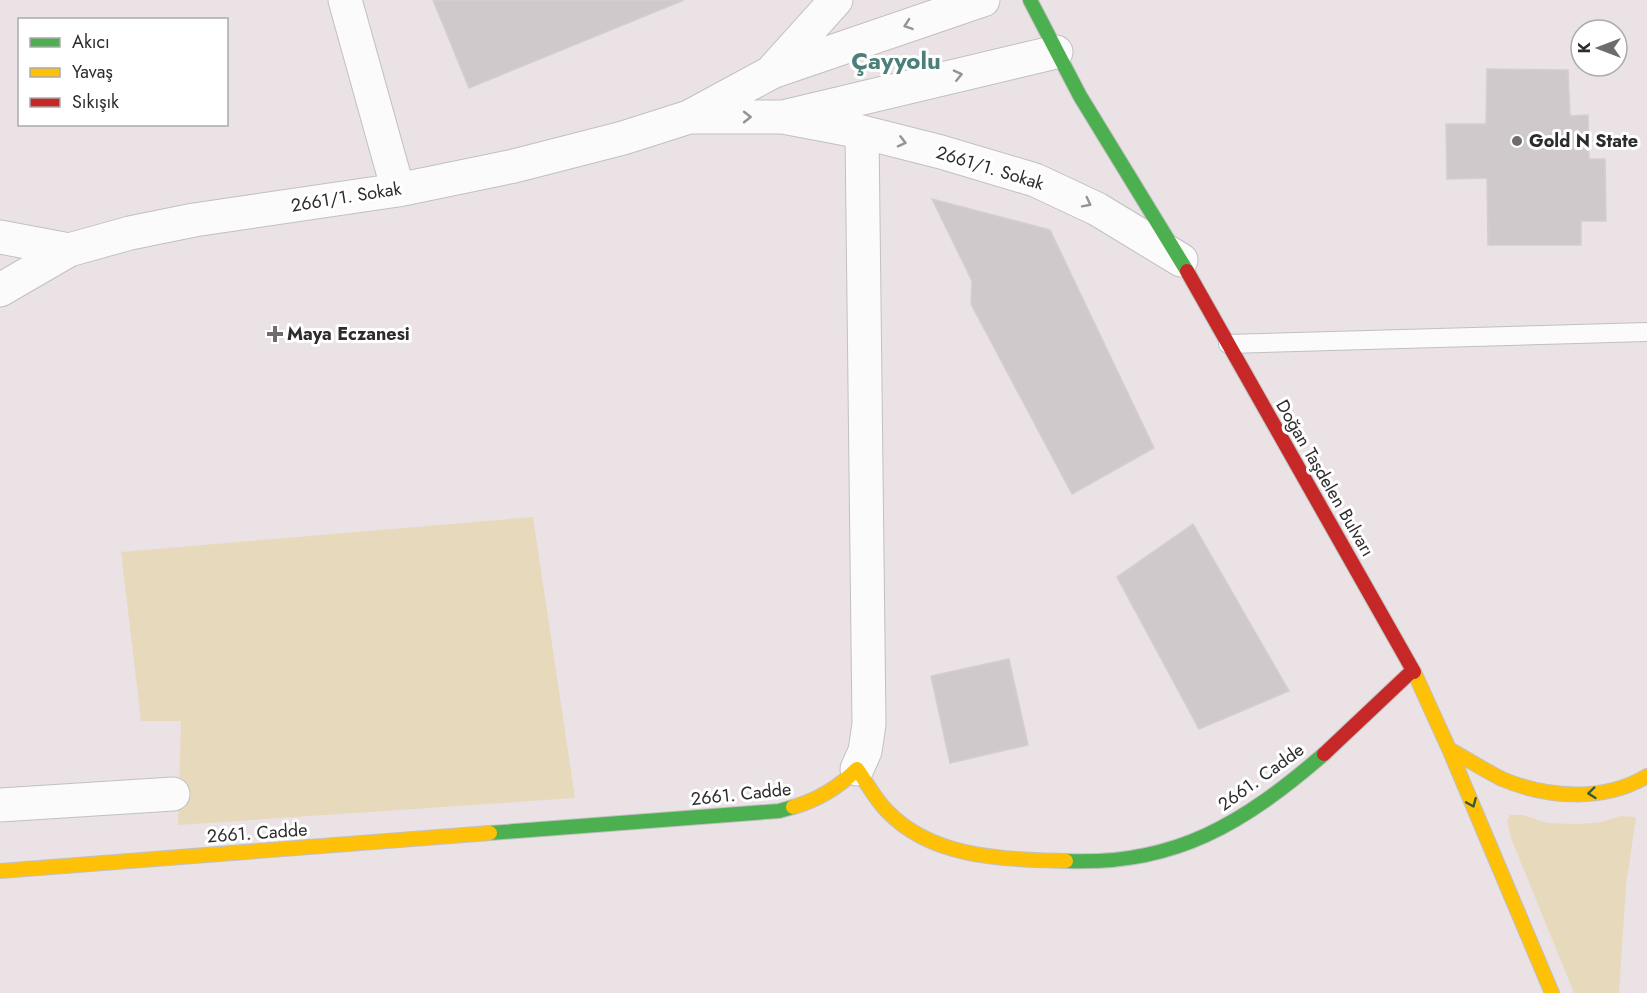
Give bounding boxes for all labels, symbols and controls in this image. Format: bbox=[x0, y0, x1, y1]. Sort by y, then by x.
legend bbox=[18, 18, 228, 126]
one-way arrow bbox=[903, 18, 914, 31]
north arrow bbox=[1569, 18, 1629, 78]
text: Akıcı bbox=[72, 29, 110, 55]
text: K bbox=[1573, 42, 1596, 54]
district label: Çayyolu bbox=[851, 43, 941, 78]
text: Yavaş bbox=[72, 59, 113, 85]
one-way arrow bbox=[953, 70, 963, 83]
text: Sıkışık bbox=[72, 89, 119, 115]
one-way arrow bbox=[743, 111, 752, 123]
place label: Gold N State bbox=[1529, 128, 1638, 154]
one-way arrow bbox=[897, 134, 907, 147]
marker: Gold N State bbox=[1510, 134, 1524, 148]
street label: 2661/1. Sokak bbox=[933, 139, 1047, 197]
street label: 2661/1. Sokak bbox=[289, 175, 403, 219]
one-way arrow bbox=[1080, 196, 1091, 207]
place label: Maya Eczanesi bbox=[287, 321, 410, 347]
marker: Maya Eczanesi bbox=[268, 327, 282, 341]
street label: Doğan Taşdelen Bulvarı bbox=[1269, 395, 1381, 561]
street label: 2661. Cadde bbox=[1213, 737, 1309, 817]
street label: 2661. Cadde bbox=[690, 776, 792, 812]
one-way arrow bbox=[1587, 786, 1596, 799]
one-way arrow bbox=[1465, 797, 1477, 808]
street label: 2661. Cadde bbox=[206, 817, 308, 849]

